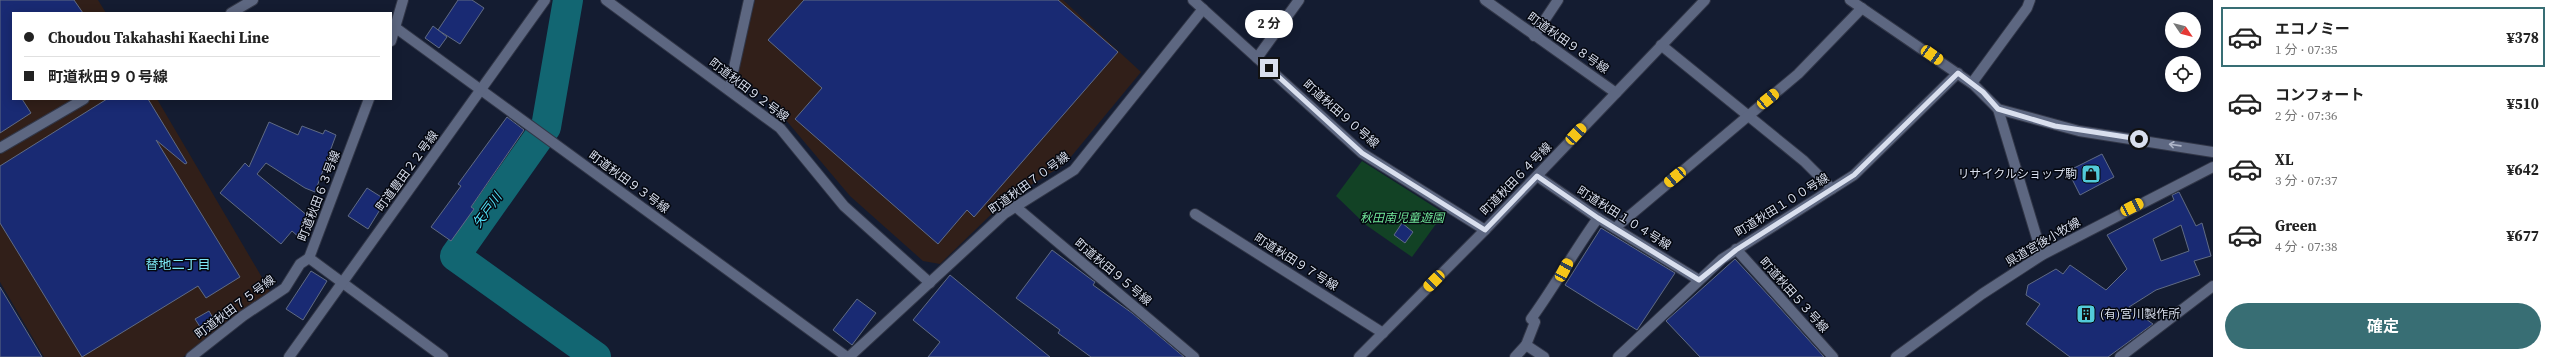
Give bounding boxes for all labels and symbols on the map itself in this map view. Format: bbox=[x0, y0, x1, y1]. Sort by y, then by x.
street label: 町道秋田９８号線 bbox=[1524, 9, 1612, 77]
callout: 2 分 bbox=[1245, 10, 1293, 38]
north arrow bbox=[2165, 12, 2201, 48]
car bbox=[1919, 43, 1945, 67]
street label: 町道秋田９２号線 bbox=[706, 55, 792, 125]
route end bbox=[1260, 59, 1278, 77]
street label: 町道秋田９０号線 bbox=[1300, 76, 1382, 152]
car bbox=[1755, 87, 1781, 111]
car bbox=[1563, 121, 1589, 147]
street label: 町道豊田２２号線 bbox=[372, 127, 442, 215]
route start bbox=[2130, 130, 2148, 148]
street label: 町道秋田６４号線 bbox=[1477, 139, 1555, 219]
one-way arrow bbox=[2169, 141, 2182, 149]
street label: 町道秋田９３号線 bbox=[585, 147, 673, 217]
street label: 町道秋田６３号線 bbox=[294, 148, 344, 244]
street label: 町道秋田７０号線 bbox=[985, 148, 1073, 218]
shop icon: リサイクルショップ駒 bbox=[2080, 163, 2102, 185]
car bbox=[1662, 165, 1688, 189]
place label: リサイクルショップ駒 bbox=[1958, 166, 2077, 182]
street label: 町道秋田１００号線 bbox=[1732, 170, 1832, 240]
street label: 町道秋田１０４号線 bbox=[1574, 183, 1674, 253]
water label: 矢戸川 bbox=[469, 188, 507, 231]
car bbox=[2119, 196, 2145, 218]
park label: 秋田南児童遊園 bbox=[1360, 210, 1446, 226]
street label: 県道宮後小牧線 bbox=[2003, 214, 2083, 270]
street label: 町道秋田９７号線 bbox=[1251, 230, 1341, 294]
street label: 町道秋田９５号線 bbox=[1071, 235, 1155, 309]
street label: 町道秋田５３号線 bbox=[1756, 254, 1832, 336]
district label: 替地二丁目 bbox=[145, 256, 211, 273]
car bbox=[1553, 257, 1575, 283]
car bbox=[1421, 268, 1447, 294]
street label: 町道秋田７５号線 bbox=[192, 272, 278, 342]
building icon: (有)宮川製作所 bbox=[2075, 303, 2097, 325]
place label: (有)宮川製作所 bbox=[2100, 306, 2180, 322]

